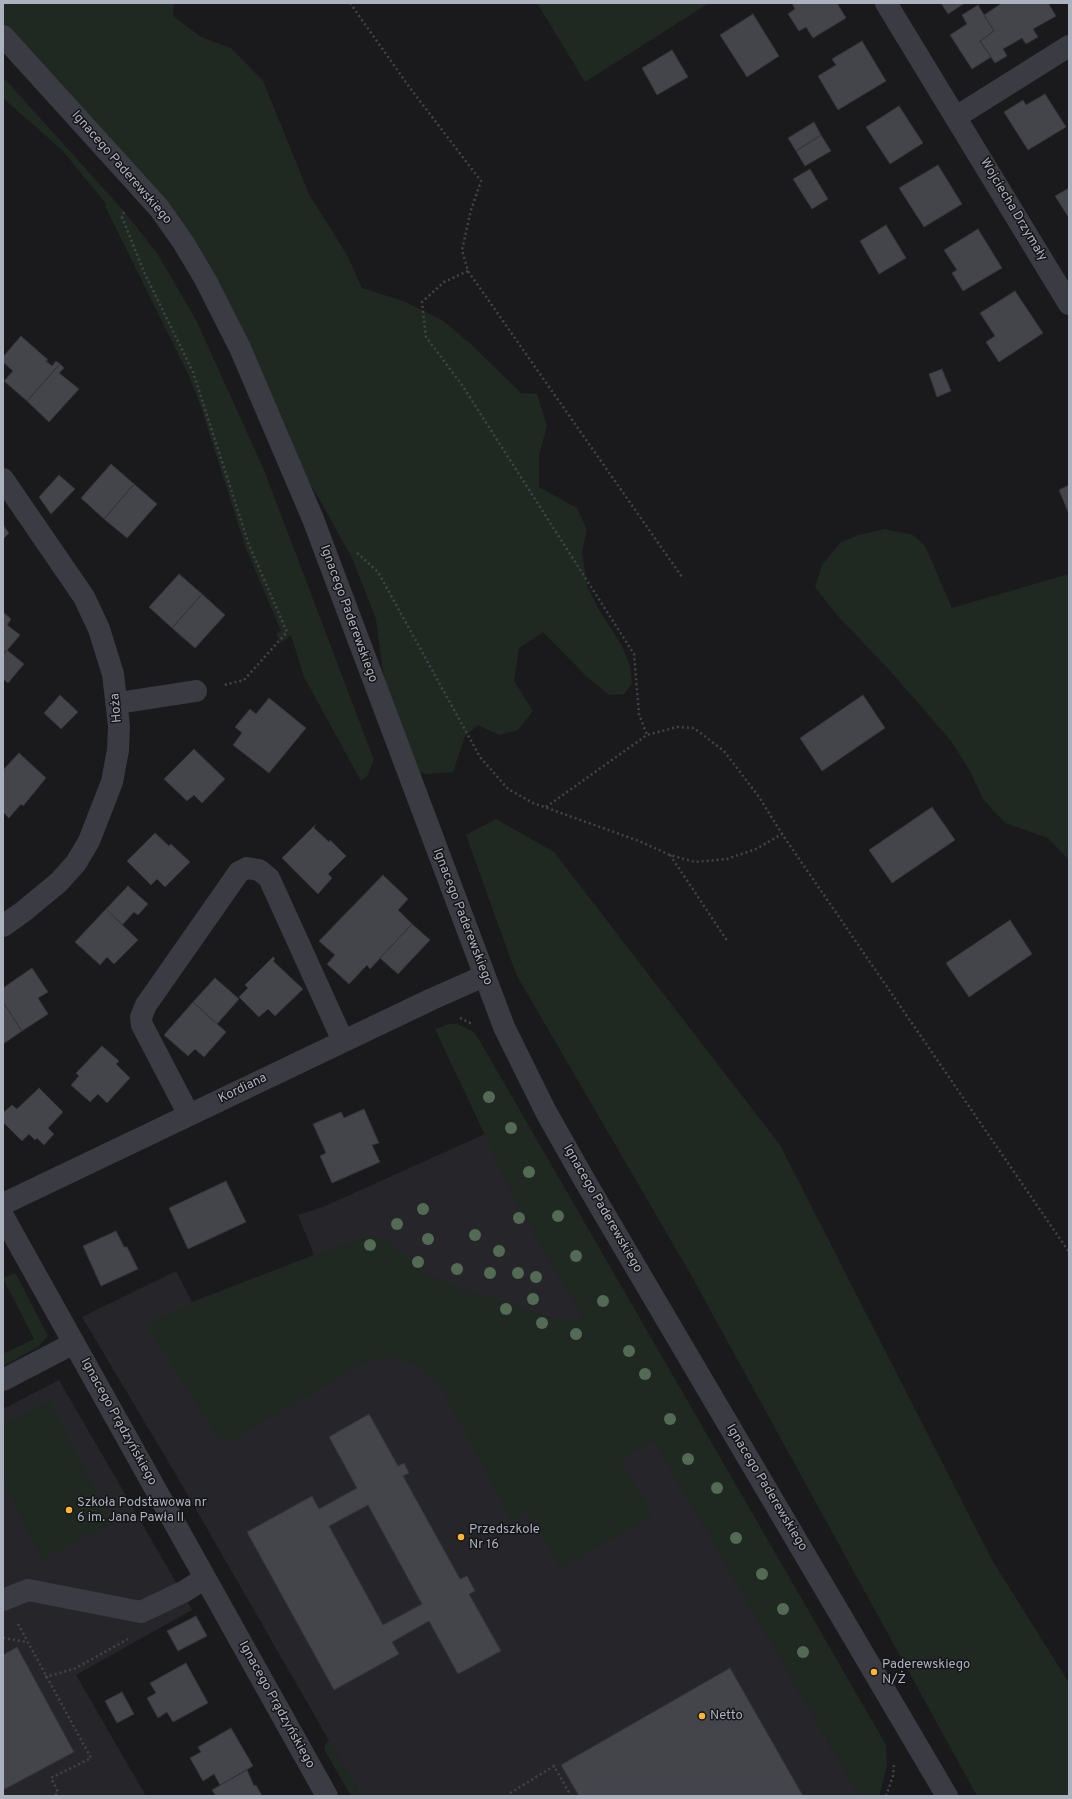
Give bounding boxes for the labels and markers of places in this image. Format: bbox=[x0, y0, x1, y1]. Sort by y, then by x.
place label: Szkoła Podstawowa nr 6 im. Jana Pawła II bbox=[77, 1495, 207, 1526]
marker: Szkoła Podstawowa nr 6 im. Jana Pawła II bbox=[64, 1505, 74, 1515]
place label: Przedszkole Nr 16 bbox=[469, 1522, 540, 1553]
marker: Przedszkole Nr 16 bbox=[456, 1532, 466, 1542]
place label: Paderewskiego N/Ż bbox=[882, 1657, 970, 1688]
marker: Paderewskiego N/Ż bbox=[869, 1667, 879, 1677]
place label: Netto bbox=[710, 1708, 743, 1724]
marker: Netto bbox=[697, 1711, 707, 1721]

